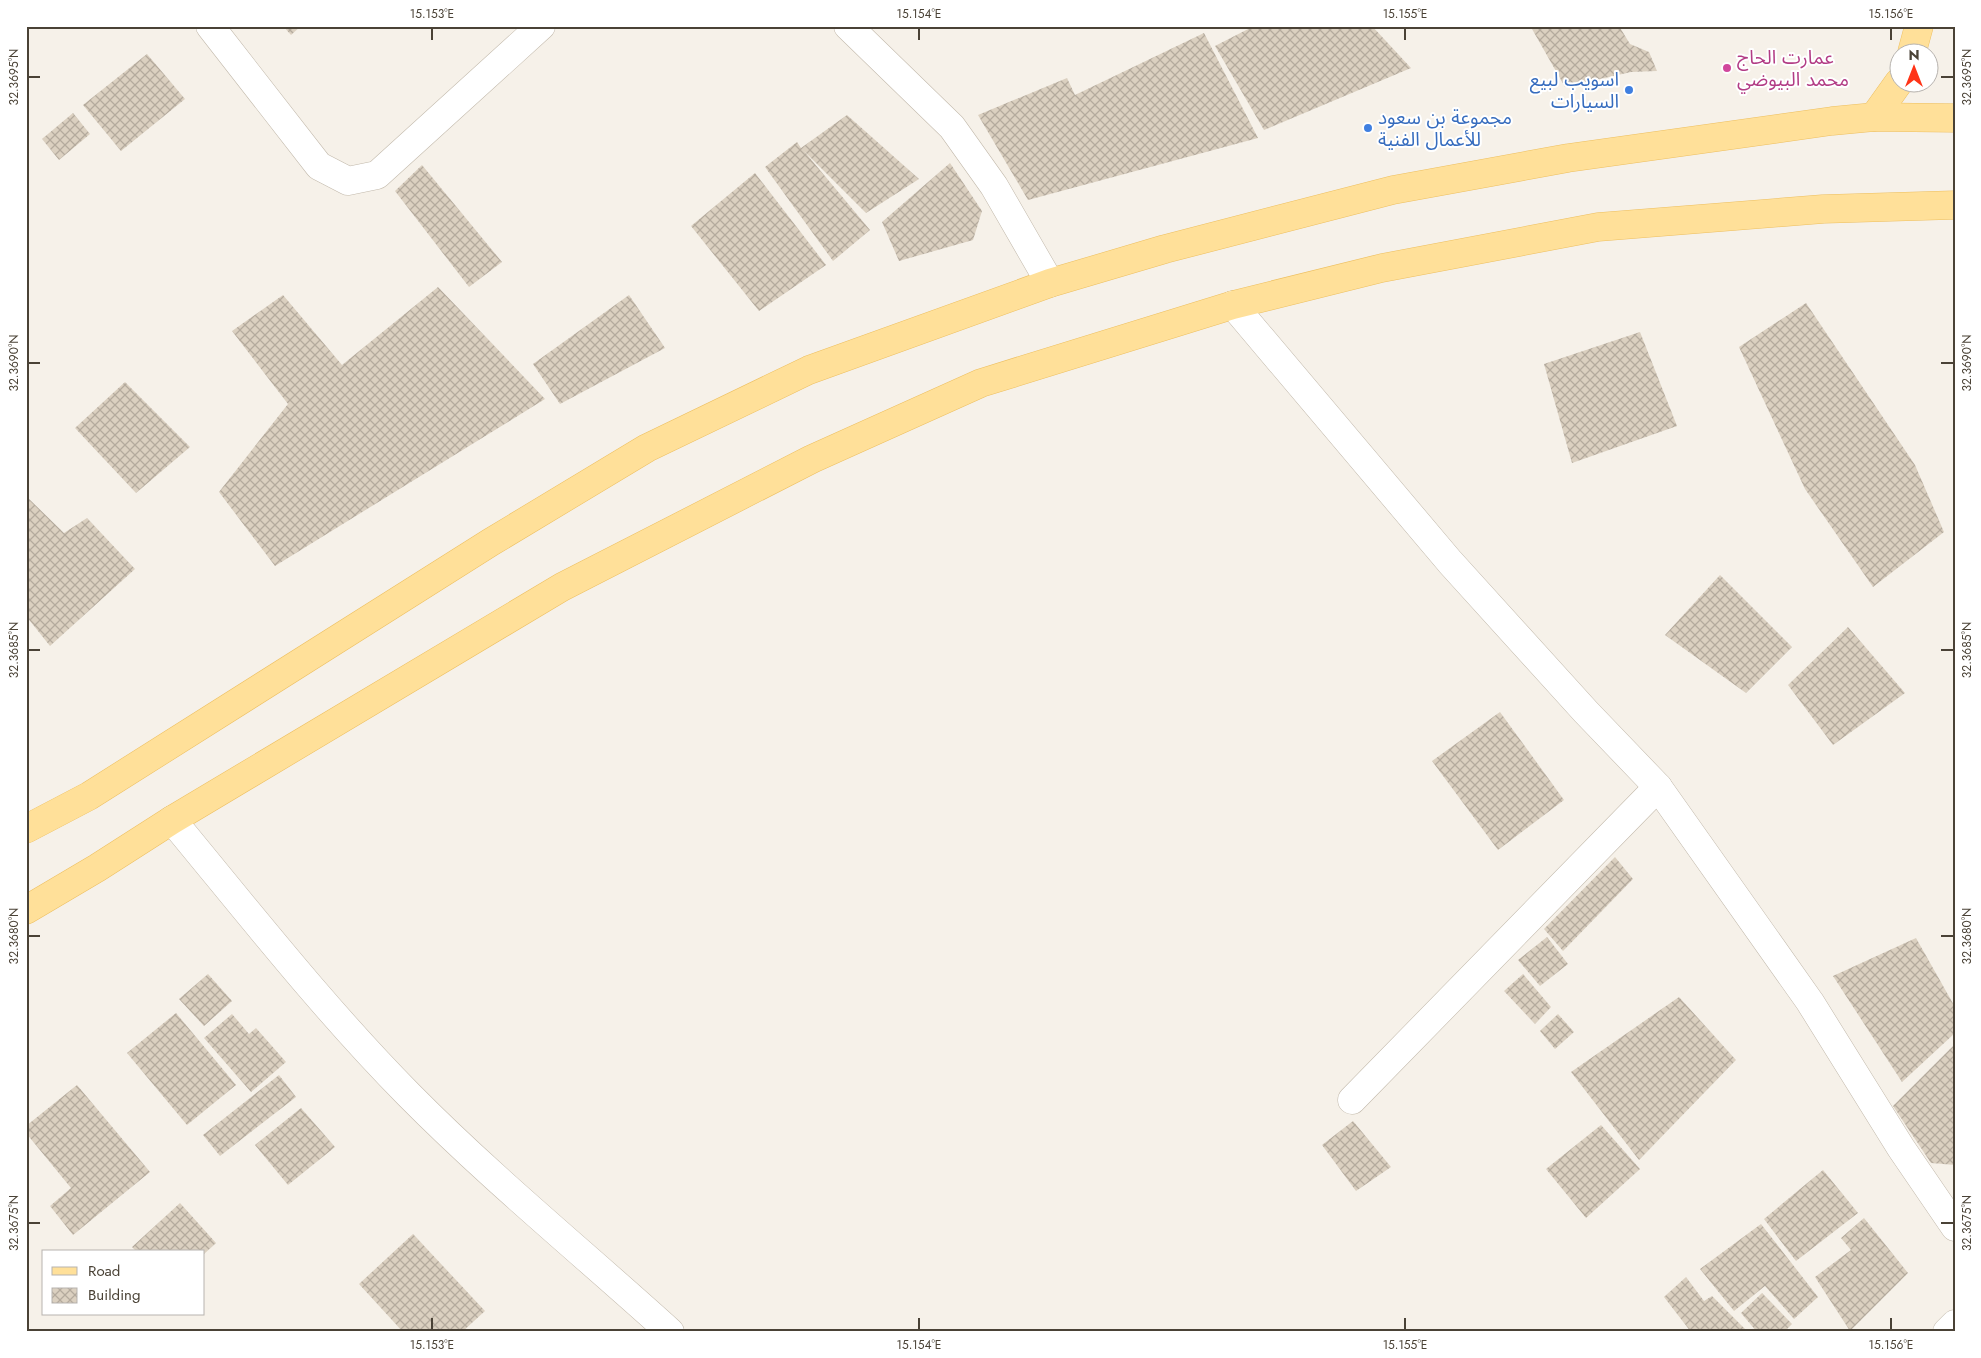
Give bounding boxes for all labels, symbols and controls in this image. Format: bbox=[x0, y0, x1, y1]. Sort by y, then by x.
text: 15.153°E bbox=[410, 5, 454, 23]
text: 15.154°E bbox=[897, 5, 941, 23]
text: 15.155°E bbox=[1383, 5, 1427, 23]
text: 15.156°E bbox=[1869, 5, 1913, 23]
north arrow bbox=[1888, 42, 1938, 92]
place label: عمارت الحاج محمد البيوضي bbox=[1737, 44, 1849, 94]
text: N bbox=[1908, 45, 1920, 65]
text: 32.3695°N bbox=[5, 49, 23, 105]
text: 32.3695°N bbox=[1958, 49, 1976, 105]
marker: عمارت الحاج محمد البيوضي bbox=[1721, 62, 1733, 74]
place label: اسويب لبيع السيارات bbox=[1530, 66, 1619, 115]
marker: اسويب لبيع السيارات bbox=[1623, 84, 1635, 96]
place label: مجموعة بن سعود للأعمال الفنية bbox=[1378, 104, 1512, 153]
marker: مجموعة بن سعود للأعمال الفنية bbox=[1362, 122, 1374, 134]
text: 32.3690°N bbox=[5, 334, 23, 392]
text: 32.3690°N bbox=[1958, 334, 1976, 392]
text: 32.3685°N bbox=[5, 622, 23, 678]
text: 32.3685°N bbox=[1958, 622, 1976, 678]
text: 32.3680°N bbox=[5, 908, 23, 964]
text: 32.3680°N bbox=[1958, 908, 1976, 964]
text: 32.3675°N bbox=[5, 1195, 23, 1251]
text: 32.3675°N bbox=[1958, 1195, 1976, 1251]
legend bbox=[42, 1250, 205, 1316]
text: Road bbox=[88, 1260, 120, 1282]
text: Building bbox=[88, 1284, 140, 1306]
text: 15.153°E bbox=[410, 1336, 454, 1354]
text: 15.154°E bbox=[897, 1336, 941, 1354]
text: 15.155°E bbox=[1383, 1336, 1427, 1354]
text: 15.156°E bbox=[1869, 1336, 1913, 1354]

